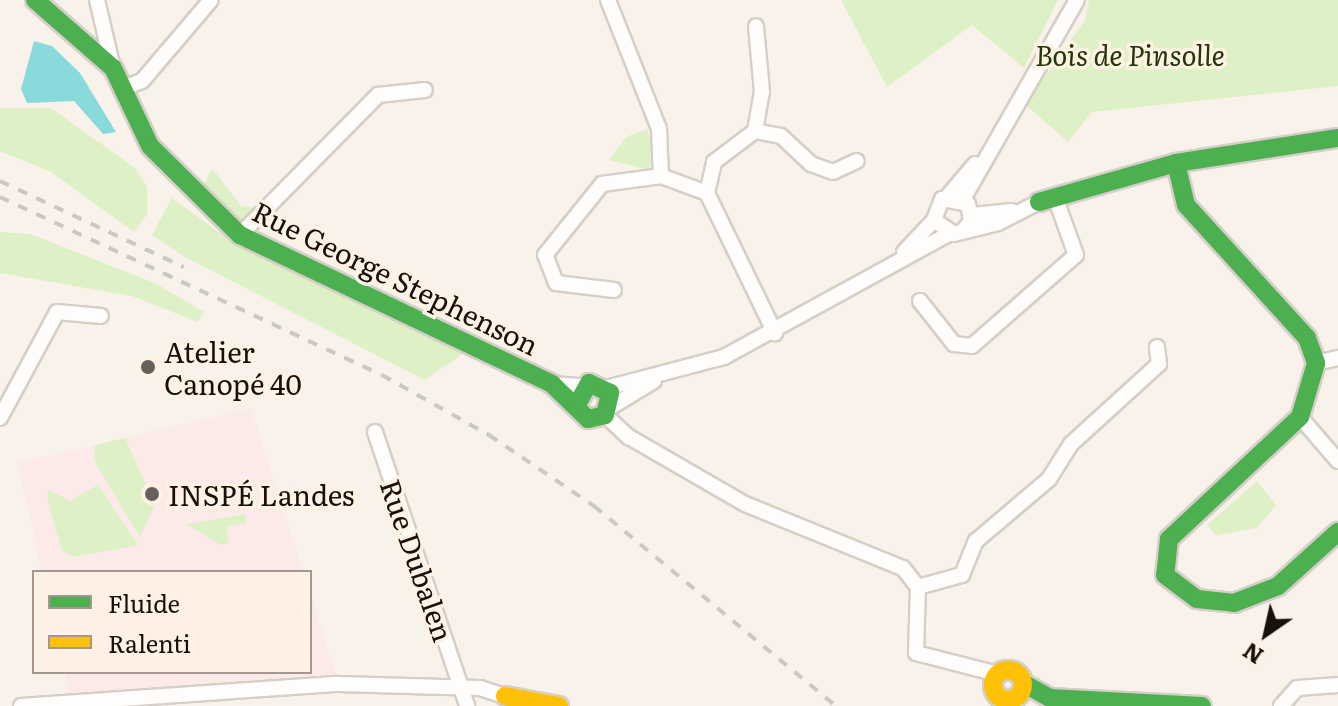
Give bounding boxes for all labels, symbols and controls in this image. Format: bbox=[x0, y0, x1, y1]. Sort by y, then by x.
park label: Bois de Pinsolle bbox=[1035, 37, 1225, 71]
street label: Rue George Stephenson bbox=[248, 193, 544, 361]
place label: Atelier Canopé 40 bbox=[164, 334, 302, 400]
marker: Atelier Canopé 40 bbox=[139, 358, 157, 376]
street label: Rue Dubalen bbox=[375, 474, 461, 646]
place label: INSPÉ Landes bbox=[168, 477, 355, 511]
marker: INSPÉ Landes bbox=[143, 485, 161, 503]
legend bbox=[32, 570, 312, 674]
text: Fluide bbox=[108, 585, 180, 620]
north arrow bbox=[1226, 594, 1306, 674]
text: Ralenti bbox=[108, 625, 191, 660]
text: N bbox=[1235, 635, 1269, 673]

